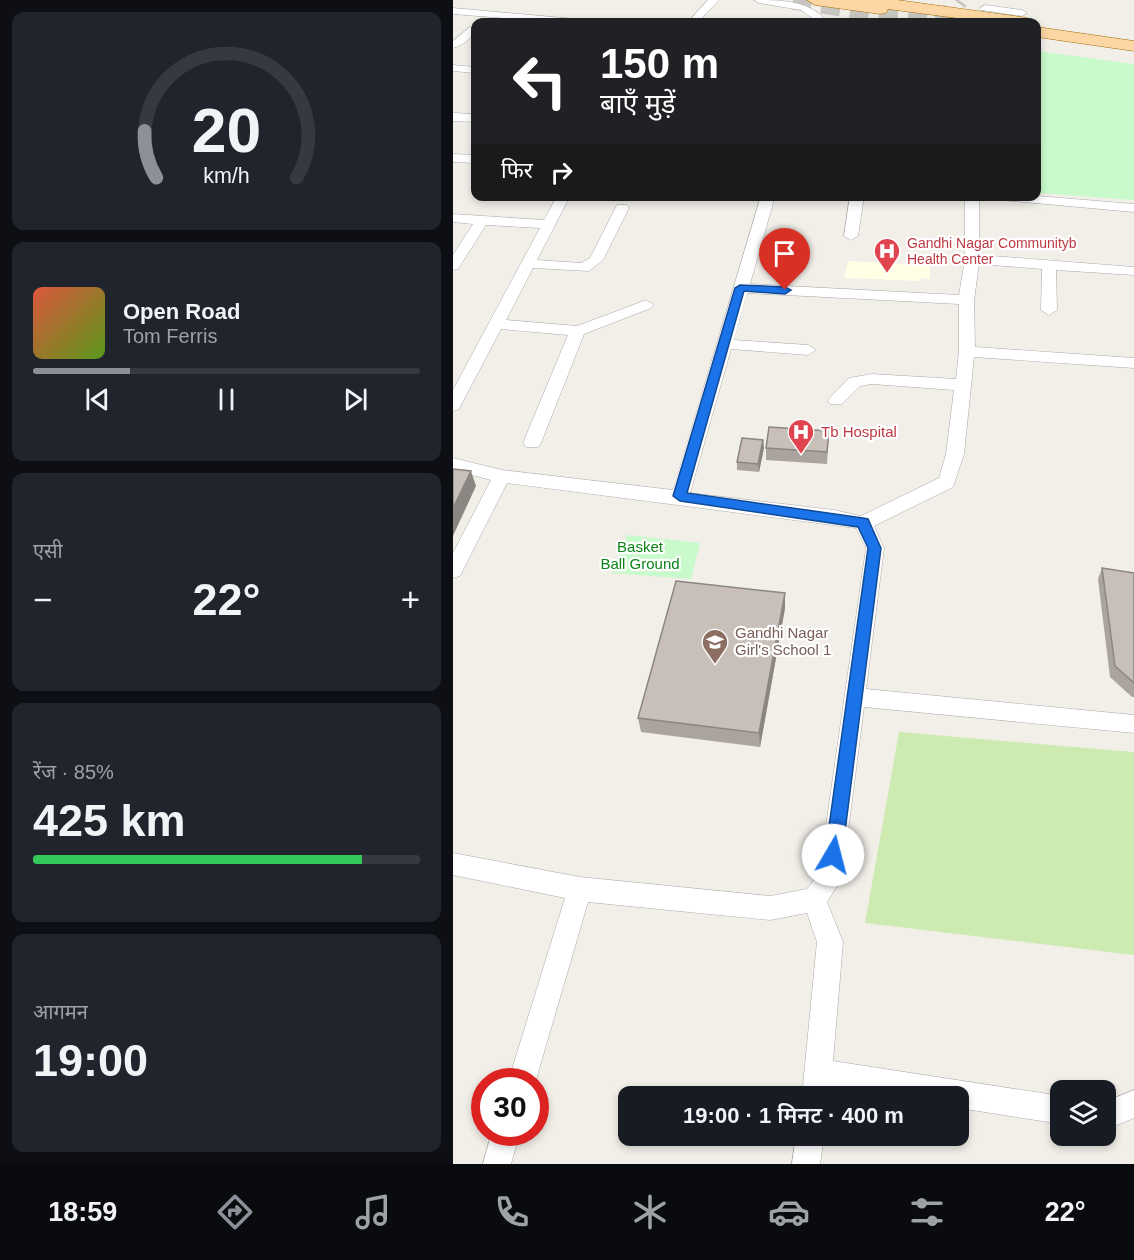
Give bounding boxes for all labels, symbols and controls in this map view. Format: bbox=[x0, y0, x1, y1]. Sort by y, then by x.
text: 150 m bbox=[600, 40, 719, 87]
icon: left bbox=[501, 42, 579, 120]
text: बाएँ मुड़ें bbox=[600, 89, 675, 119]
text: 20 bbox=[192, 96, 261, 165]
icon: right bbox=[545, 156, 578, 189]
text: फिर bbox=[501, 158, 533, 183]
text: km/h bbox=[203, 165, 250, 189]
pin bbox=[759, 228, 810, 290]
place label: Gandhi Nagar Communityb Health Center bbox=[907, 235, 1077, 267]
hospital icon: Gandhi Nagar Communityb Health Center bbox=[872, 236, 902, 274]
icon: arrive bbox=[768, 237, 801, 270]
text: Open Road bbox=[123, 299, 240, 324]
text: Tom Ferris bbox=[123, 325, 217, 347]
icon: previous bbox=[81, 383, 114, 416]
icon: pause bbox=[210, 383, 243, 416]
icon: next bbox=[339, 383, 372, 416]
hospital icon: Tb Hospital bbox=[786, 417, 816, 455]
place label: Tb Hospital bbox=[821, 423, 897, 440]
park label: Basket Ball Ground bbox=[600, 538, 680, 572]
text: एसी bbox=[33, 540, 63, 562]
text: 22° bbox=[192, 574, 261, 625]
text: − bbox=[33, 581, 52, 618]
text: + bbox=[401, 581, 420, 618]
place label: Gandhi Nagar Girl's School 1 bbox=[735, 624, 831, 658]
school or university icon: Gandhi Nagar Girl's School 1 bbox=[700, 627, 730, 665]
text: रेंज · 85% bbox=[33, 761, 114, 783]
text: 425 km bbox=[33, 795, 186, 846]
position arrow bbox=[801, 823, 865, 887]
text: आगमन bbox=[33, 1001, 88, 1023]
text: 19:00 bbox=[33, 1035, 148, 1086]
speed limit sign: 30 bbox=[471, 1068, 549, 1146]
map controls bbox=[1050, 1080, 1116, 1146]
button: layers bbox=[1050, 1080, 1116, 1146]
text: 19:00 · 1 मिनट · 400 m bbox=[683, 1103, 904, 1128]
icon: directions bbox=[214, 1191, 256, 1233]
icon: music bbox=[352, 1191, 394, 1233]
icon: phone bbox=[491, 1191, 533, 1233]
icon: climate bbox=[629, 1191, 671, 1233]
icon: car bbox=[768, 1191, 810, 1233]
icon: filters bbox=[906, 1191, 948, 1233]
text: 18:59 bbox=[48, 1197, 117, 1227]
text: 22° bbox=[1045, 1197, 1086, 1227]

